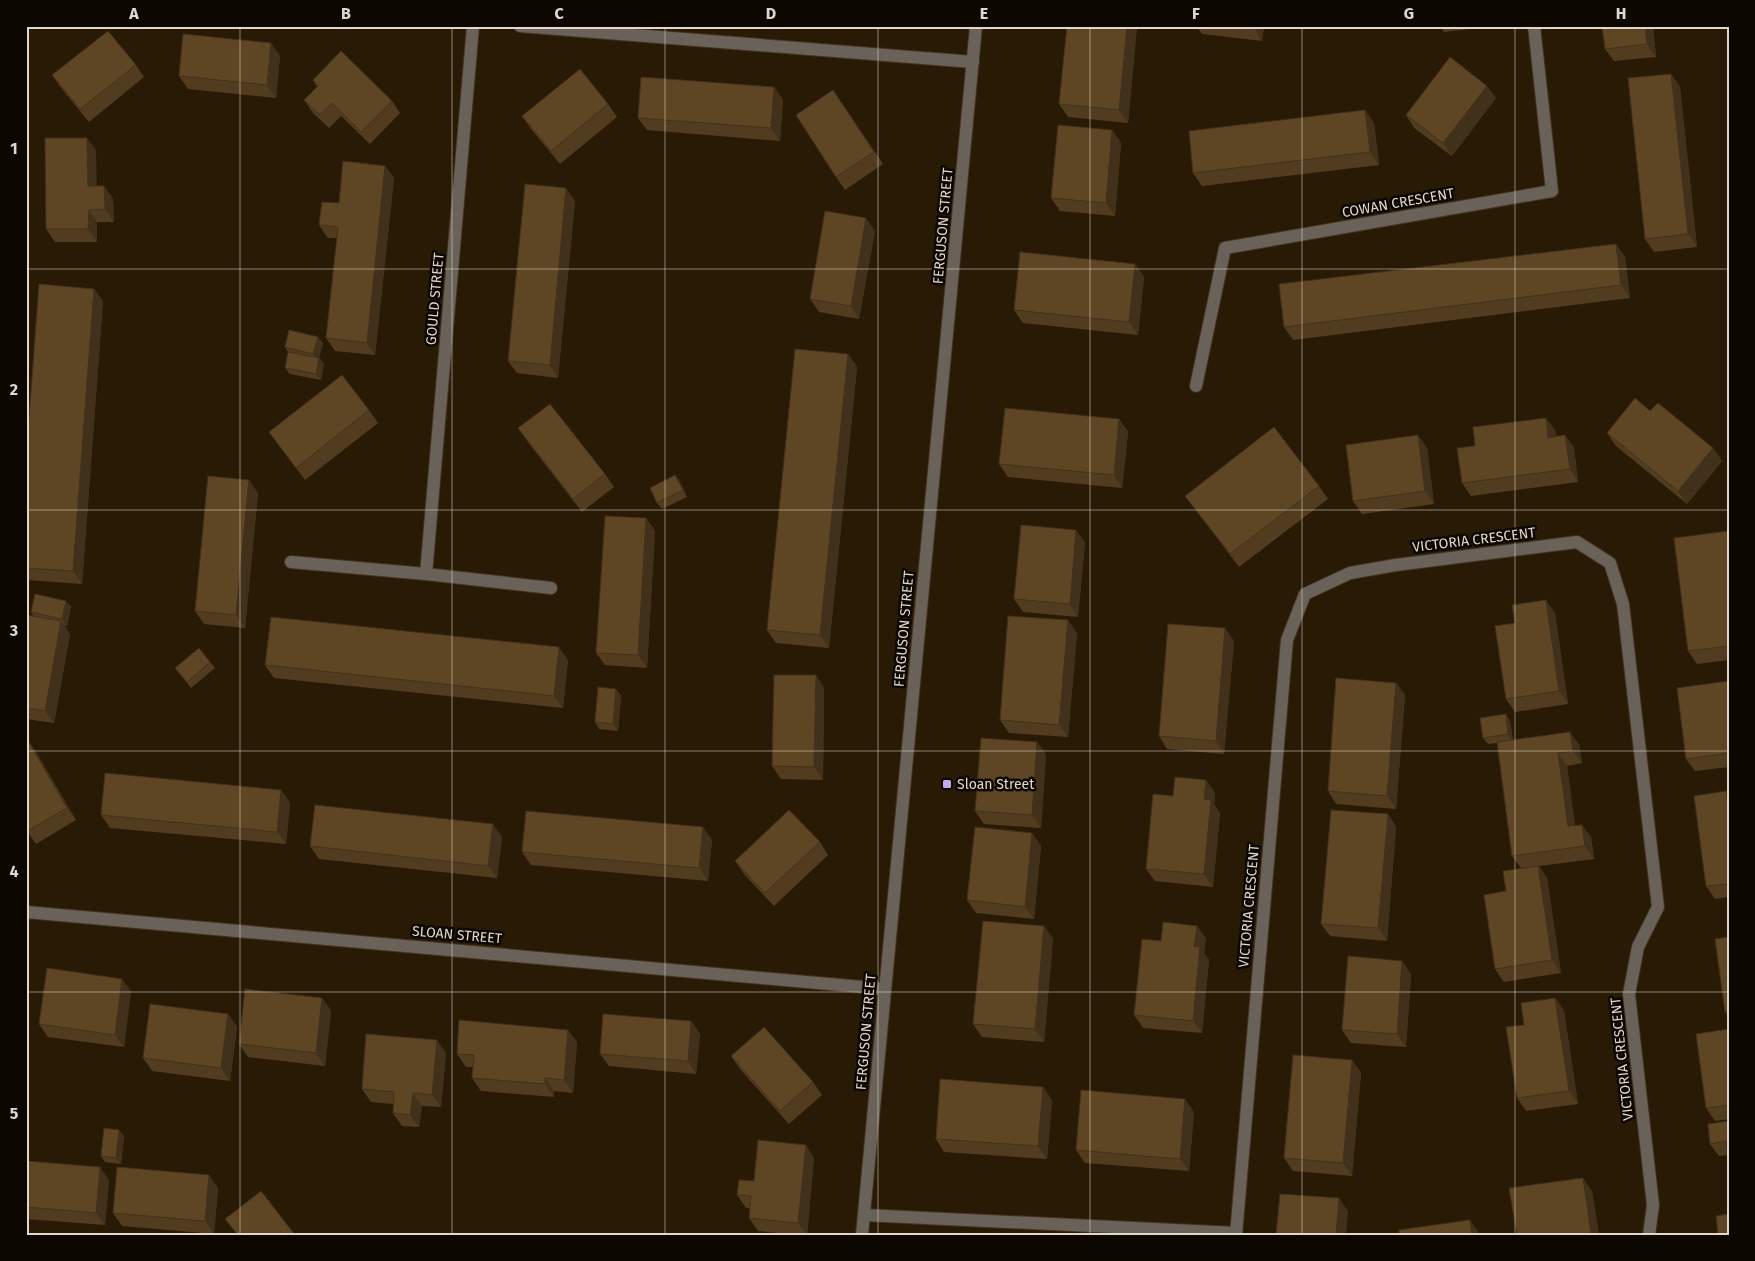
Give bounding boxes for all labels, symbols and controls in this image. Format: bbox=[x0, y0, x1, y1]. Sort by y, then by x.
text: A bbox=[128, 4, 139, 23]
text: B bbox=[341, 4, 351, 23]
text: C bbox=[554, 4, 564, 23]
text: D bbox=[766, 4, 776, 23]
text: E bbox=[980, 4, 988, 23]
text: F bbox=[1192, 4, 1200, 23]
text: G bbox=[1404, 4, 1414, 23]
text: H bbox=[1616, 4, 1626, 23]
text: 1 bbox=[10, 139, 18, 158]
street label: FERGUSON STREET bbox=[929, 166, 957, 285]
street label: COWAN CRESCENT bbox=[1341, 185, 1456, 221]
street label: GOULD STREET bbox=[422, 251, 448, 346]
text: 2 bbox=[10, 380, 18, 399]
street label: VICTORIA CRESCENT bbox=[1412, 524, 1537, 556]
street label: FERGUSON STREET bbox=[890, 569, 918, 688]
text: 3 bbox=[9, 621, 18, 640]
place label: Sloan Street bbox=[957, 776, 1035, 793]
marker: Sloan Street bbox=[941, 778, 953, 790]
street label: VICTORIA CRESCENT bbox=[1235, 843, 1263, 968]
text: 4 bbox=[9, 862, 19, 881]
street label: SLOAN STREET bbox=[411, 923, 503, 947]
street label: FERGUSON STREET bbox=[852, 972, 880, 1091]
street label: VICTORIA CRESCENT bbox=[1607, 996, 1637, 1121]
text: 5 bbox=[10, 1104, 19, 1123]

